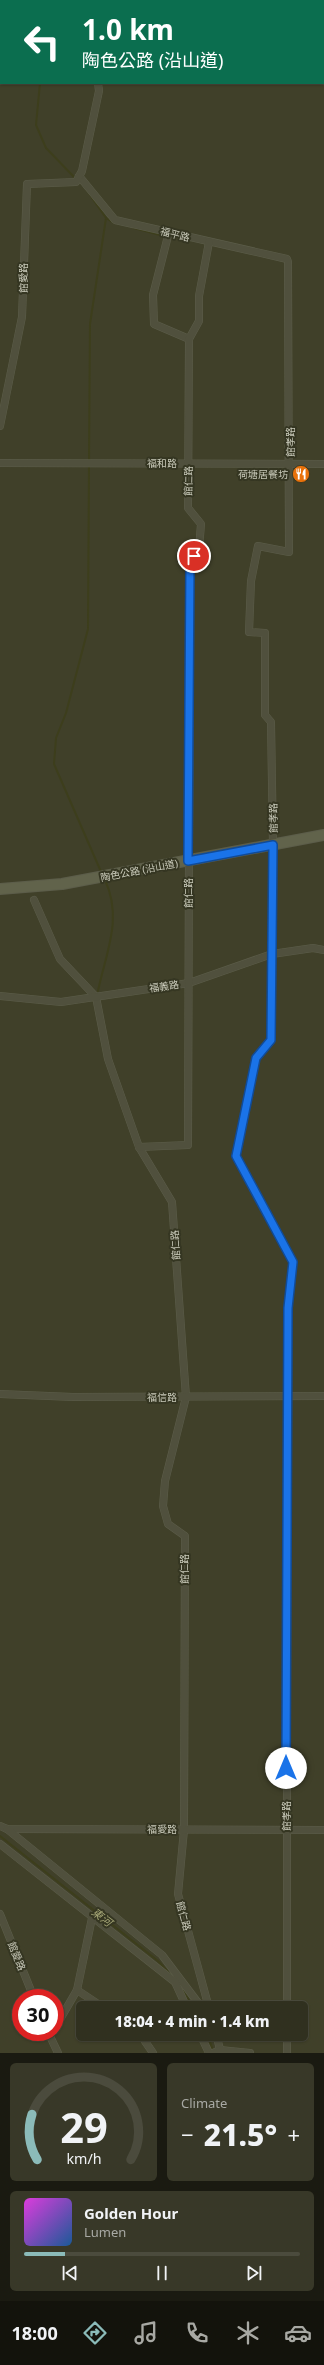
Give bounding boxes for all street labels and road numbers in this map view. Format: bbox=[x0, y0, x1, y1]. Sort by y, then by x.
street label: 福平路 bbox=[159, 224, 191, 244]
street label: 館愛路 bbox=[16, 263, 30, 293]
street label: 館孝路 bbox=[283, 427, 297, 457]
street label: 福和路 bbox=[147, 456, 177, 470]
street label: 館仁路 bbox=[181, 466, 195, 496]
street label: 館孝路 bbox=[266, 803, 280, 833]
street label: 陶色公路 (沿山道) bbox=[99, 856, 179, 884]
street label: 館仁路 bbox=[181, 878, 195, 908]
street label: 福義路 bbox=[148, 977, 180, 995]
street label: 館仁路 bbox=[167, 1230, 183, 1260]
street label: 福信路 bbox=[147, 1390, 177, 1404]
street label: 館仁路 bbox=[177, 1554, 191, 1584]
street label: 館孝路 bbox=[279, 1801, 293, 1831]
street label: 福愛路 bbox=[147, 1822, 177, 1836]
street label: 館仁路 bbox=[173, 1900, 195, 1932]
street label: 館愛路 bbox=[5, 1939, 29, 1973]

